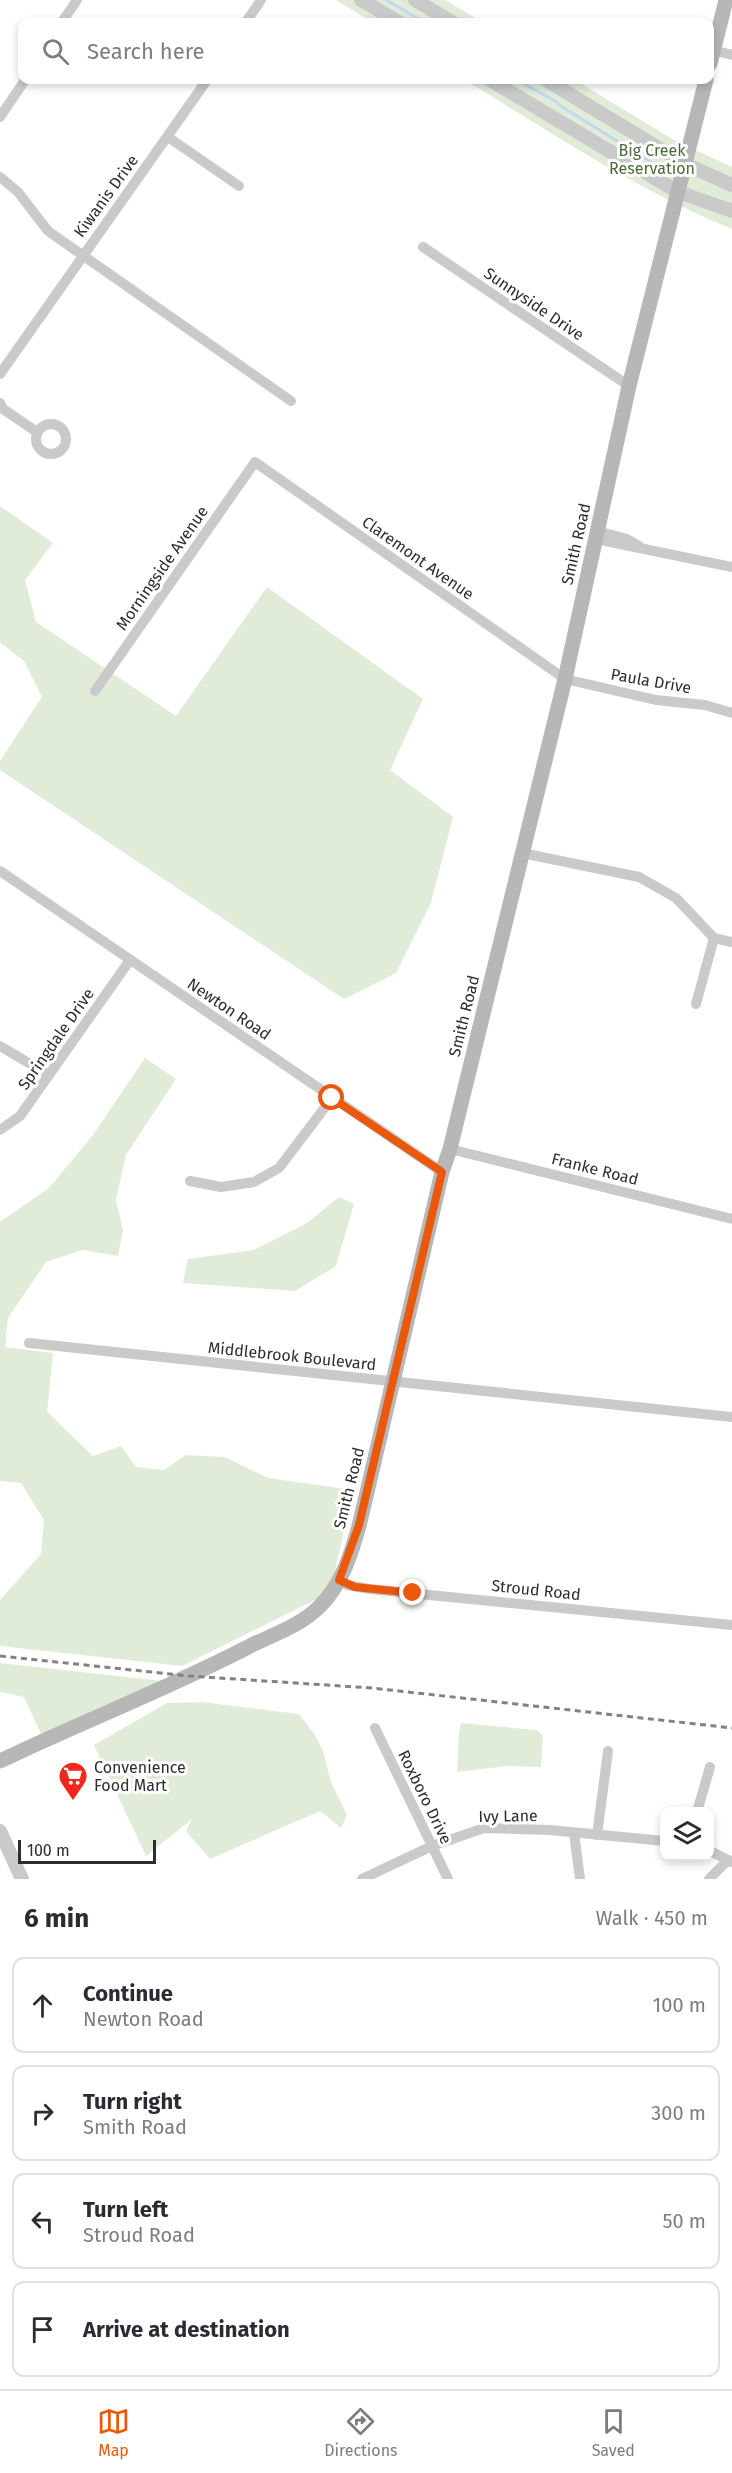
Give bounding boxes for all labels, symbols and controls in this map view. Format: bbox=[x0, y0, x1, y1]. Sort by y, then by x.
search box bbox=[18, 18, 714, 84]
icon: search bbox=[39, 35, 72, 68]
text: Search here bbox=[87, 38, 205, 65]
park label: Big Creek Reservation bbox=[609, 141, 695, 178]
street label: Kiwanis Drive bbox=[70, 151, 142, 241]
street label: Sunnyside Drive bbox=[480, 264, 588, 344]
street label: Smith Road bbox=[557, 501, 595, 587]
street label: Morningside Avenue bbox=[112, 502, 212, 634]
street label: Claremont Avenue bbox=[358, 512, 478, 604]
street label: Paula Drive bbox=[609, 665, 693, 697]
street label: Smith Road bbox=[445, 973, 483, 1059]
street label: Newton Road bbox=[184, 974, 274, 1044]
street label: Springdale Drive bbox=[14, 985, 98, 1093]
route start bbox=[318, 1084, 344, 1110]
street label: Franke Road bbox=[550, 1149, 640, 1189]
street label: Middlebrook Boulevard bbox=[207, 1338, 377, 1374]
street label: Smith Road bbox=[330, 1445, 368, 1531]
street label: Stroud Road bbox=[490, 1576, 582, 1604]
route end bbox=[399, 1579, 425, 1605]
street label: Roxboro Drive bbox=[394, 1747, 456, 1847]
place label: Convenience Food Mart bbox=[94, 1758, 186, 1795]
supermarket icon: Convenience Food Mart bbox=[57, 1760, 89, 1802]
street label: Ivy Lane bbox=[478, 1806, 538, 1826]
map controls bbox=[660, 1807, 714, 1861]
button: layers bbox=[660, 1807, 714, 1861]
scale bar bbox=[18, 1837, 156, 1864]
text: 100 m bbox=[27, 1841, 70, 1860]
text: 6 min bbox=[24, 1903, 89, 1934]
text: Walk · 450 m bbox=[596, 1906, 708, 1930]
text: Continue bbox=[83, 1980, 173, 2007]
icon: ahead bbox=[26, 1989, 59, 2022]
text: 100 m bbox=[653, 1993, 706, 2017]
text: Newton Road bbox=[83, 2007, 204, 2031]
text: Turn right bbox=[83, 2088, 182, 2115]
icon: right bbox=[26, 2097, 59, 2130]
text: 300 m bbox=[651, 2101, 706, 2125]
text: Smith Road bbox=[83, 2115, 187, 2139]
text: Turn left bbox=[83, 2196, 168, 2223]
icon: left bbox=[26, 2205, 59, 2238]
text: 50 m bbox=[662, 2209, 706, 2233]
text: Stroud Road bbox=[83, 2223, 195, 2247]
icon: arrive bbox=[26, 2313, 59, 2346]
text: Arrive at destination bbox=[83, 2316, 290, 2343]
tab: Map bbox=[97, 2405, 130, 2460]
tab: Directions bbox=[324, 2405, 398, 2460]
tab: Saved bbox=[592, 2405, 635, 2460]

